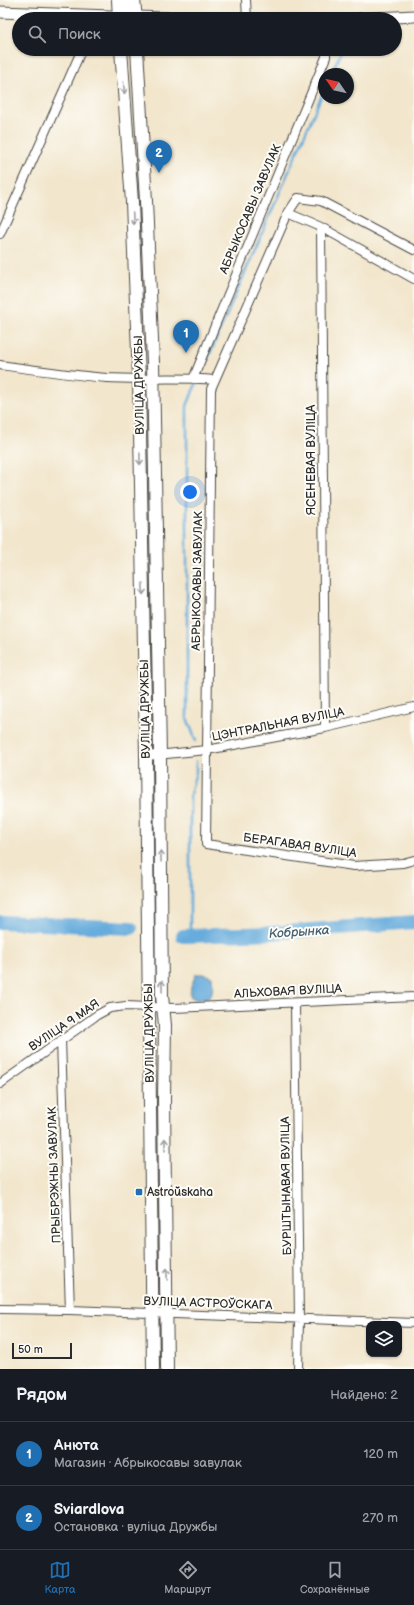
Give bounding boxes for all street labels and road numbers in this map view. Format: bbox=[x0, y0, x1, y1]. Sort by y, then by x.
street label: АБРЫКОСАВЫ ЗАВУЛАК bbox=[216, 142, 285, 277]
street label: ВУЛІЦА ДРУЖБЫ bbox=[131, 335, 148, 435]
street label: ЯСЕНЕВАЯ ВУЛІЦА bbox=[304, 404, 319, 515]
street label: АБРЫКОСАВЫ ЗАВУЛАК bbox=[189, 511, 206, 652]
street label: ВУЛІЦА ДРУЖБЫ bbox=[137, 659, 154, 759]
street label: ЦЭНТРАЛЬНАЯ ВУЛІЦА bbox=[211, 704, 346, 745]
street label: БЕРАГАВАЯ ВУЛІЦА bbox=[242, 830, 358, 861]
street label: АЛЬХОВАЯ ВУЛІЦА bbox=[233, 981, 343, 1002]
street label: ВУЛІЦА ДРУЖБЫ bbox=[141, 983, 158, 1083]
street label: ВУЛІЦА 9 МАЯ bbox=[26, 996, 103, 1055]
street label: ПРЫБРЭЖНЫ ЗАВУЛАК bbox=[45, 1106, 64, 1244]
street label: БУРШТЫНАВАЯ ВУЛІЦА bbox=[278, 1116, 295, 1256]
street label: ВУЛІЦА АСТРОЎСКАГА bbox=[143, 1293, 273, 1313]

